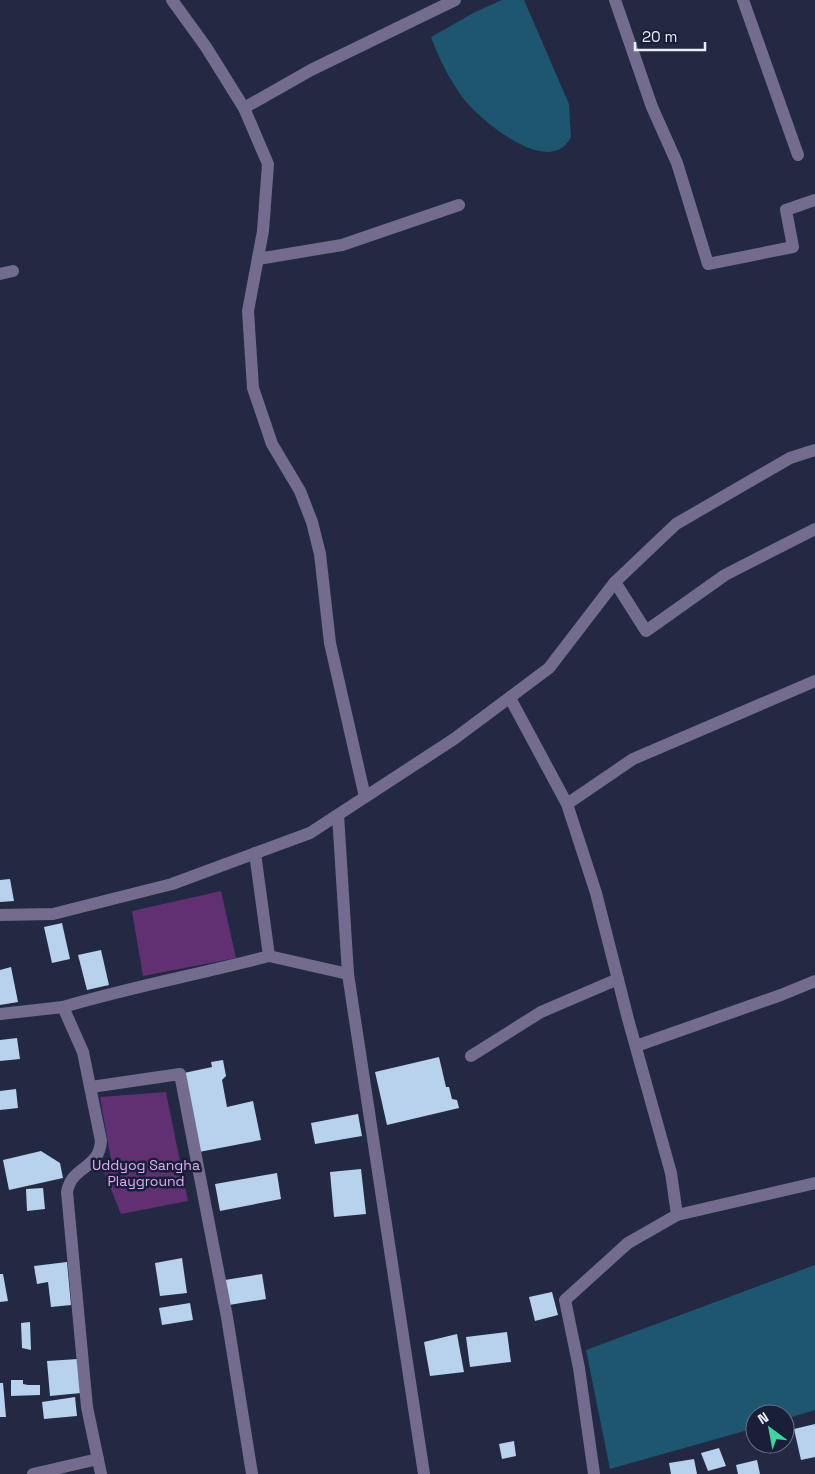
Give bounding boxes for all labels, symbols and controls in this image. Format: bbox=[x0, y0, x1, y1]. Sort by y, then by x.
scale bar bbox=[635, 20, 705, 52]
text: 20 m bbox=[642, 27, 677, 46]
park label: Uddyog Sangha Playground bbox=[92, 1156, 200, 1190]
north arrow bbox=[745, 1404, 795, 1454]
text: N bbox=[754, 1408, 772, 1428]

